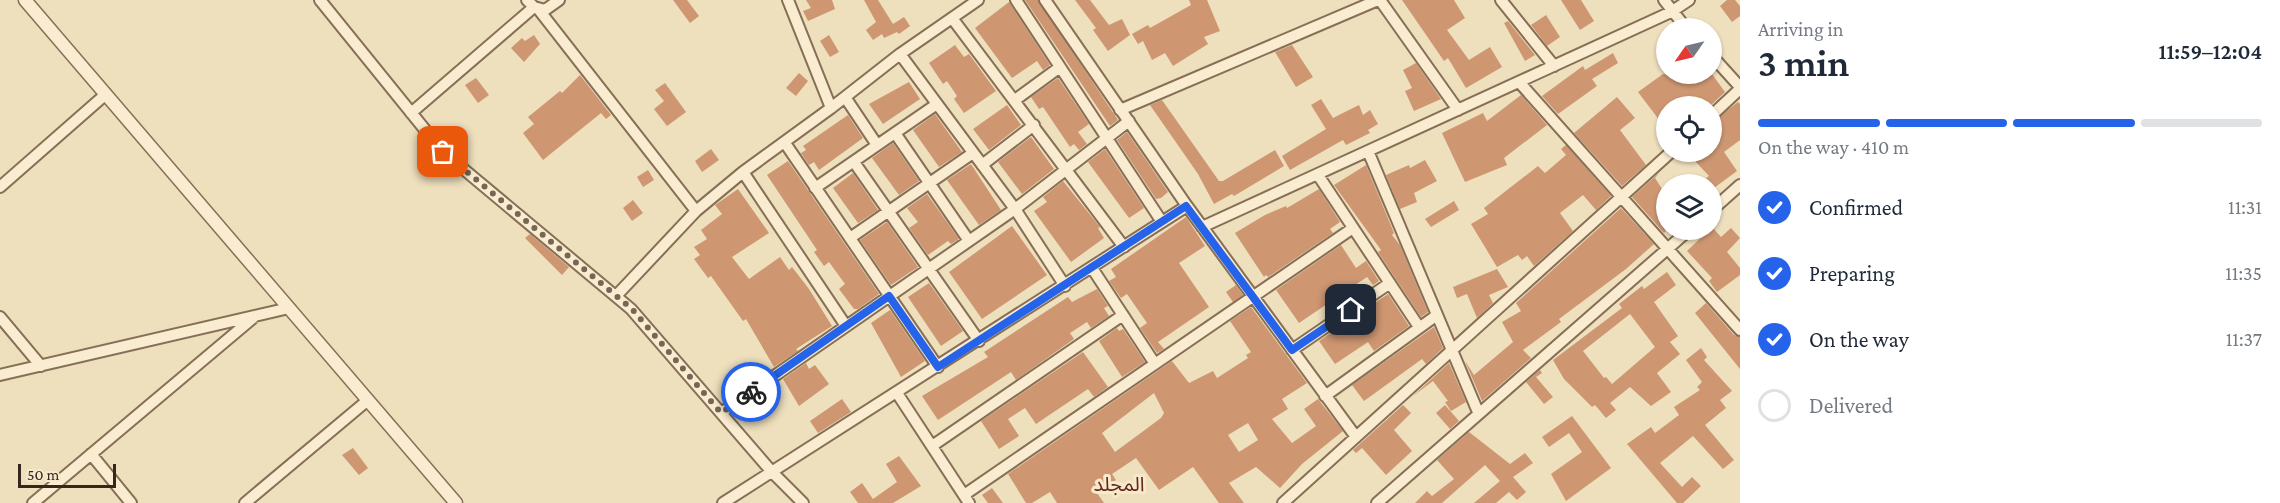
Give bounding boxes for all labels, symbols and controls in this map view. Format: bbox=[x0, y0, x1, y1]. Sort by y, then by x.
north arrow bbox=[1656, 18, 1722, 84]
map controls bbox=[1656, 18, 1722, 240]
text: Arriving in bbox=[1758, 18, 1843, 40]
text: 11:59–12:04 bbox=[2159, 39, 2262, 64]
text: 3 min bbox=[1758, 41, 1849, 84]
button: locate bbox=[1656, 96, 1722, 162]
pin bbox=[417, 126, 468, 177]
icon: bag bbox=[426, 135, 459, 168]
text: On the way · 410 m bbox=[1758, 136, 1909, 158]
button: layers bbox=[1656, 174, 1722, 240]
icon: check bbox=[1758, 191, 1791, 224]
text: Confirmed bbox=[1809, 195, 1903, 220]
text: 11:31 bbox=[2228, 196, 2262, 218]
icon: check bbox=[1758, 257, 1791, 290]
text: Preparing bbox=[1809, 261, 1895, 286]
text: 11:35 bbox=[2225, 262, 2262, 284]
pin bbox=[1325, 284, 1376, 335]
icon: home bbox=[1334, 293, 1367, 326]
icon: check bbox=[1758, 323, 1791, 356]
text: On the way bbox=[1809, 327, 1909, 352]
text: 11:37 bbox=[2226, 328, 2262, 350]
courier bbox=[721, 362, 781, 422]
icon: bike bbox=[735, 376, 768, 409]
text: Delivered bbox=[1809, 393, 1893, 418]
scale bar bbox=[18, 461, 116, 488]
text: 50 m bbox=[27, 466, 59, 483]
district label: المجلد bbox=[1094, 473, 1144, 495]

